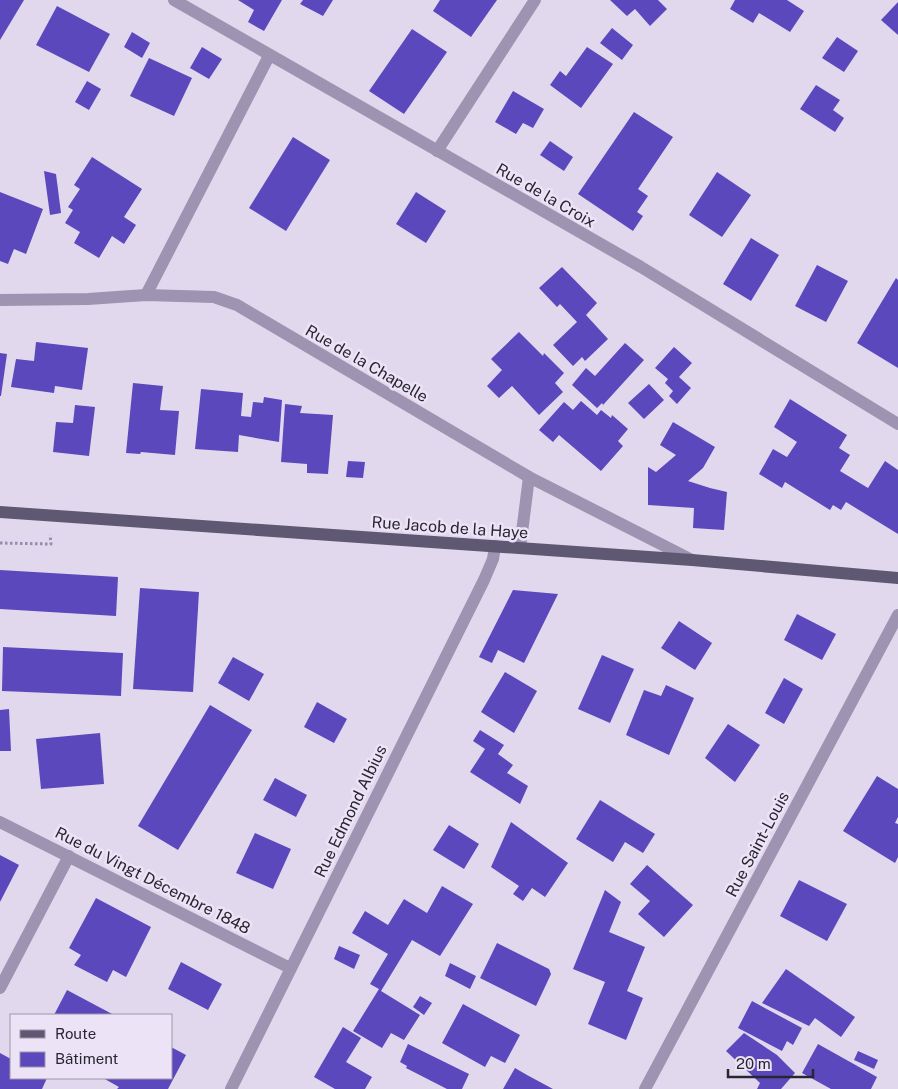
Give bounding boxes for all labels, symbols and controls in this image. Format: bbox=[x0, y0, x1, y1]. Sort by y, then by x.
street label: Rue de la Croix bbox=[493, 159, 599, 232]
street label: Rue de la Chapelle bbox=[302, 321, 431, 406]
street label: Rue Jacob de la Haye bbox=[371, 513, 529, 542]
street label: Rue Edmond Albius bbox=[310, 742, 391, 880]
street label: Rue Saint-Louis bbox=[722, 788, 793, 900]
street label: Rue du Vingt Décembre 1848 bbox=[52, 823, 254, 938]
legend bbox=[10, 1014, 172, 1079]
text: Route bbox=[55, 1025, 96, 1042]
scale bar bbox=[728, 1046, 813, 1078]
text: Bâtiment bbox=[55, 1050, 118, 1067]
text: 20 m bbox=[736, 1055, 771, 1072]

